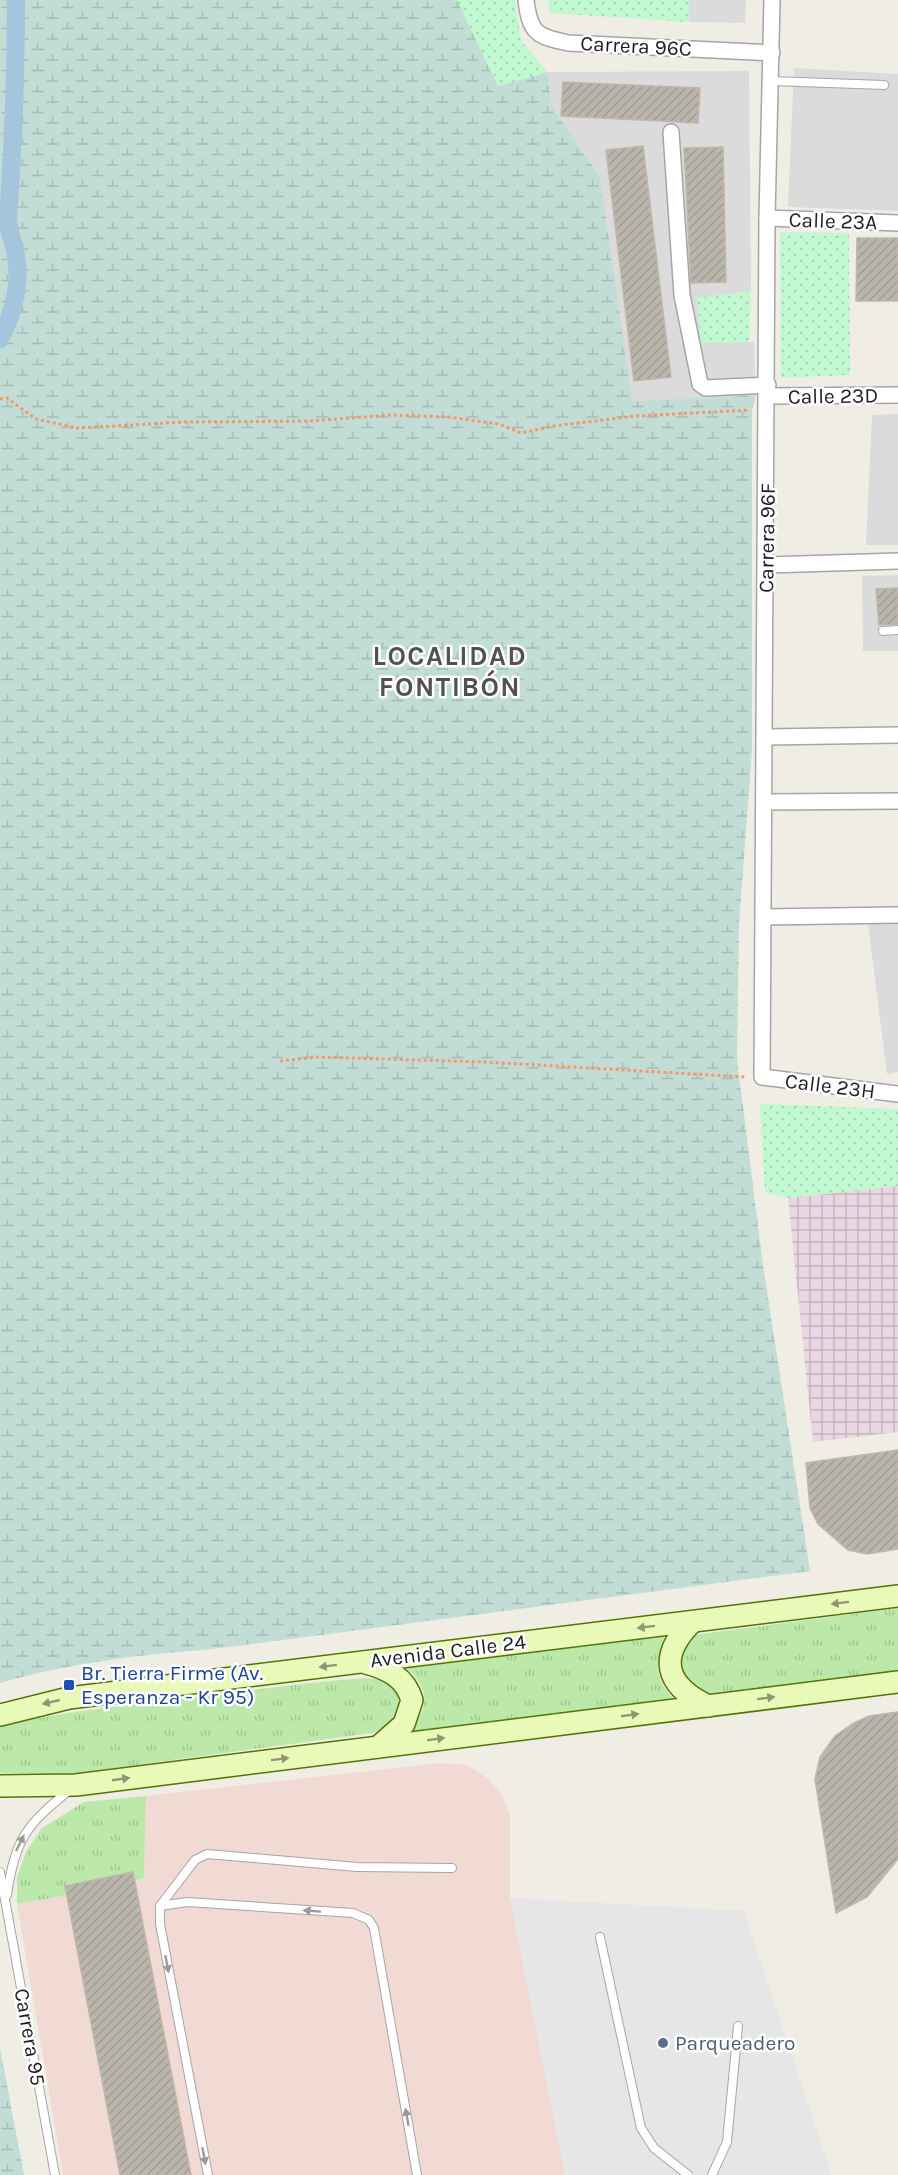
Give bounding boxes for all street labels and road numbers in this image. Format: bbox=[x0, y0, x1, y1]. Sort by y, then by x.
street label: Carrera 96C bbox=[580, 31, 692, 61]
street label: Calle 23A bbox=[788, 207, 878, 235]
street label: Calle 23D bbox=[788, 383, 878, 409]
street label: Carrera 96F bbox=[754, 483, 780, 593]
street label: Calle 23H bbox=[784, 1069, 876, 1103]
street label: Avenida Calle 24 bbox=[369, 1630, 528, 1672]
street label: Carrera 95 bbox=[10, 1986, 50, 2088]

